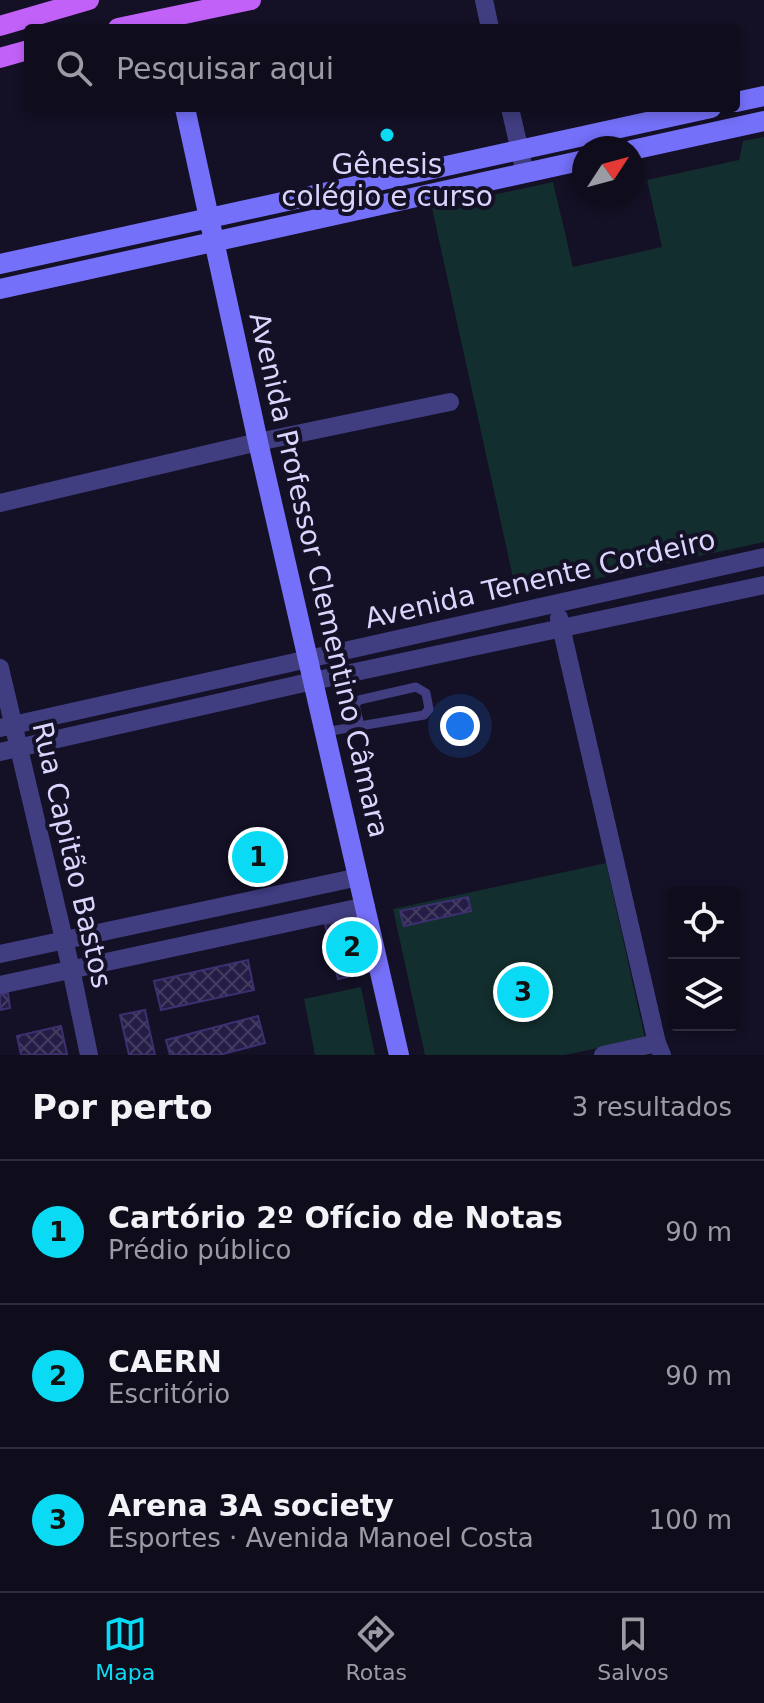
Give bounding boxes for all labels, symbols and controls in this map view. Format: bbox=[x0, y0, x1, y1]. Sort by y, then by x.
search box bbox=[24, 24, 740, 112]
icon: search bbox=[52, 46, 96, 90]
text: Pesquisar aqui bbox=[116, 51, 334, 86]
marker: Gênesis colégio e curso bbox=[378, 126, 396, 144]
north arrow bbox=[572, 136, 644, 208]
place label: Gênesis colégio e curso bbox=[281, 148, 493, 213]
street label: Avenida Professor Clementino Câmara bbox=[242, 309, 396, 841]
street label: Avenida Tenente Cordeiro bbox=[362, 523, 718, 635]
your location bbox=[440, 706, 480, 746]
street label: Rua Capitão Bastos bbox=[25, 719, 119, 991]
pin: 1 bbox=[232, 827, 284, 887]
map controls bbox=[668, 887, 740, 1031]
button: locate bbox=[668, 887, 740, 959]
pin: 2 bbox=[326, 917, 378, 977]
button: layers bbox=[668, 959, 740, 1031]
pin: 3 bbox=[497, 962, 549, 1022]
text: Por perto bbox=[32, 1087, 213, 1127]
text: 3 resultados bbox=[572, 1092, 732, 1122]
text: Cartório 2º Ofício de Notas bbox=[108, 1200, 563, 1235]
text: 1 bbox=[49, 1217, 67, 1247]
text: 90 m bbox=[665, 1217, 732, 1247]
text: Prédio público bbox=[108, 1235, 291, 1265]
text: CAERN bbox=[108, 1344, 222, 1379]
text: 2 bbox=[49, 1361, 67, 1391]
text: 90 m bbox=[665, 1361, 732, 1391]
text: Escritório bbox=[108, 1379, 230, 1409]
text: Arena 3A society bbox=[108, 1488, 394, 1523]
text: 3 bbox=[49, 1505, 67, 1535]
text: 100 m bbox=[649, 1505, 732, 1535]
text: Esportes · Avenida Manoel Costa bbox=[108, 1523, 534, 1553]
tab: Mapa bbox=[95, 1612, 155, 1685]
tab: Rotas bbox=[346, 1612, 407, 1685]
tab: Salvos bbox=[597, 1612, 669, 1685]

